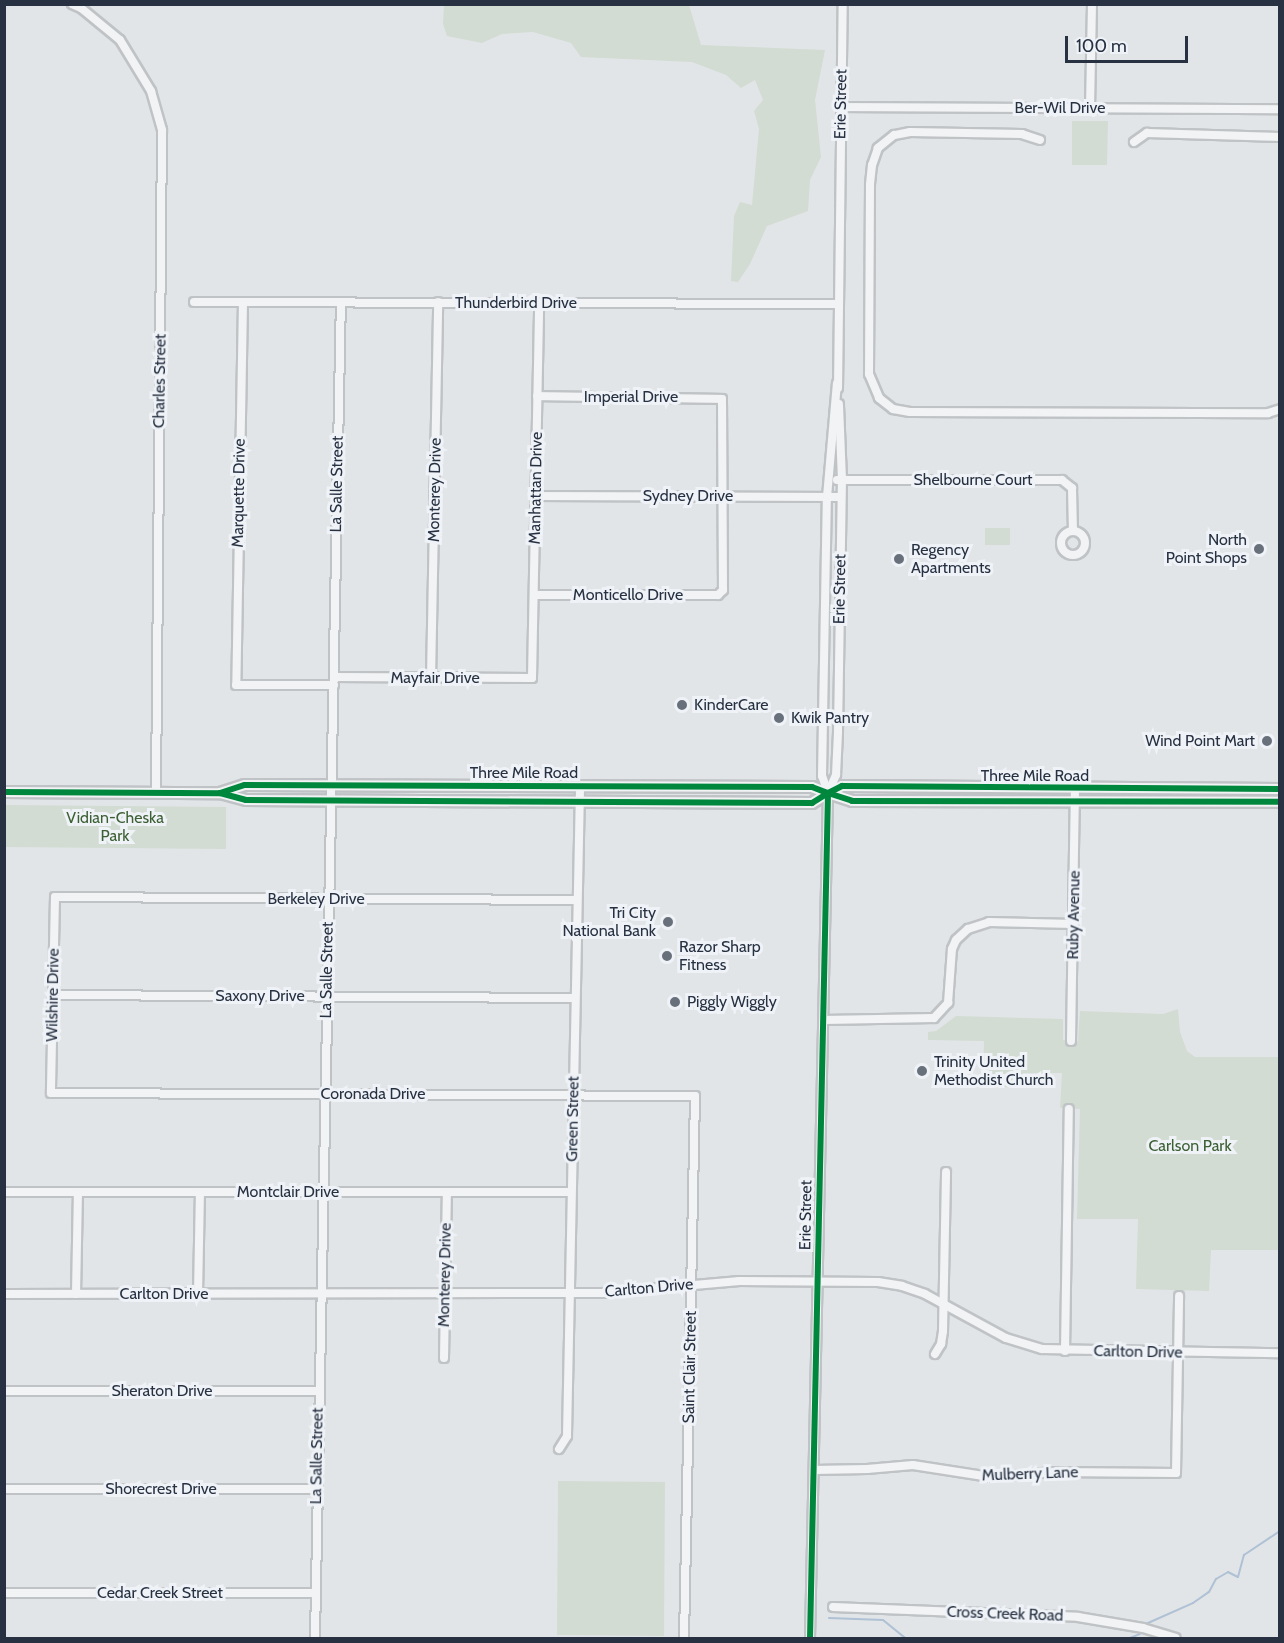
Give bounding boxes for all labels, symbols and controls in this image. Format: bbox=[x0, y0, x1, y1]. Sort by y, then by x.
scale bar bbox=[1068, 24, 1191, 62]
text: 100 m bbox=[1076, 35, 1127, 57]
street label: Erie Street bbox=[831, 69, 851, 139]
street label: Ber-Wil Drive bbox=[1015, 98, 1105, 118]
street label: Thunderbird Drive bbox=[455, 293, 577, 313]
street label: Charles Street bbox=[150, 334, 170, 428]
street label: Imperial Drive bbox=[584, 387, 678, 407]
street label: Manhattan Drive bbox=[525, 432, 547, 544]
street label: La Salle Street bbox=[327, 435, 347, 533]
street label: Marquette Drive bbox=[228, 438, 250, 548]
street label: Monterey Drive bbox=[424, 438, 446, 542]
street label: Shelbourne Court bbox=[913, 470, 1033, 490]
street label: Sydney Drive bbox=[643, 486, 733, 506]
place label: North Point Shops bbox=[1166, 530, 1247, 568]
place label: Regency Apartments bbox=[911, 540, 991, 578]
marker: North Point Shops bbox=[1252, 542, 1266, 556]
marker: Regency Apartments bbox=[892, 552, 906, 566]
street label: Erie Street bbox=[830, 554, 850, 624]
street label: Monticello Drive bbox=[573, 585, 683, 605]
street label: Mayfair Drive bbox=[390, 668, 480, 688]
place label: KinderCare bbox=[694, 695, 768, 715]
marker: KinderCare bbox=[675, 698, 689, 712]
place label: Kwik Pantry bbox=[791, 708, 869, 728]
marker: Kwik Pantry bbox=[772, 711, 786, 725]
place label: Wind Point Mart bbox=[1145, 731, 1255, 751]
marker: Wind Point Mart bbox=[1260, 734, 1274, 748]
street label: Three Mile Road bbox=[470, 763, 578, 783]
street label: Three Mile Road bbox=[981, 766, 1089, 786]
park label: Vidian-Cheska Park bbox=[66, 808, 164, 846]
street label: Ruby Avenue bbox=[1064, 870, 1084, 960]
street label: Berkeley Drive bbox=[267, 889, 365, 909]
place label: Tri City National Bank bbox=[562, 903, 656, 941]
marker: Tri City National Bank bbox=[661, 915, 675, 929]
street label: La Salle Street bbox=[317, 921, 337, 1019]
place label: Razor Sharp Fitness bbox=[679, 937, 761, 975]
street label: Wilshire Drive bbox=[43, 948, 63, 1042]
marker: Razor Sharp Fitness bbox=[660, 949, 674, 963]
street label: Saxony Drive bbox=[215, 986, 305, 1006]
place label: Piggly Wiggly bbox=[687, 992, 777, 1012]
marker: Piggly Wiggly bbox=[668, 995, 682, 1009]
place label: Trinity United Methodist Church bbox=[934, 1052, 1053, 1090]
marker: Trinity United Methodist Church bbox=[915, 1064, 929, 1078]
street label: Green Street bbox=[563, 1076, 583, 1162]
street label: Coronada Drive bbox=[321, 1084, 425, 1104]
park label: Carlson Park bbox=[1148, 1136, 1232, 1156]
street label: Erie Street bbox=[796, 1180, 816, 1250]
street label: Montclair Drive bbox=[237, 1182, 339, 1202]
street label: Monterey Drive bbox=[434, 1223, 456, 1327]
street label: Carlton Drive bbox=[604, 1275, 694, 1301]
street label: Carlton Drive bbox=[120, 1284, 208, 1304]
street label: Saint Clair Street bbox=[679, 1310, 701, 1424]
street label: Carlton Drive bbox=[1093, 1342, 1183, 1362]
street label: Sheraton Drive bbox=[111, 1381, 213, 1401]
street label: La Salle Street bbox=[307, 1407, 327, 1505]
street label: Mulberry Lane bbox=[981, 1463, 1079, 1485]
street label: Shorecrest Drive bbox=[105, 1479, 217, 1499]
street label: Cedar Creek Street bbox=[97, 1583, 223, 1603]
street label: Cross Creek Road bbox=[946, 1602, 1064, 1626]

